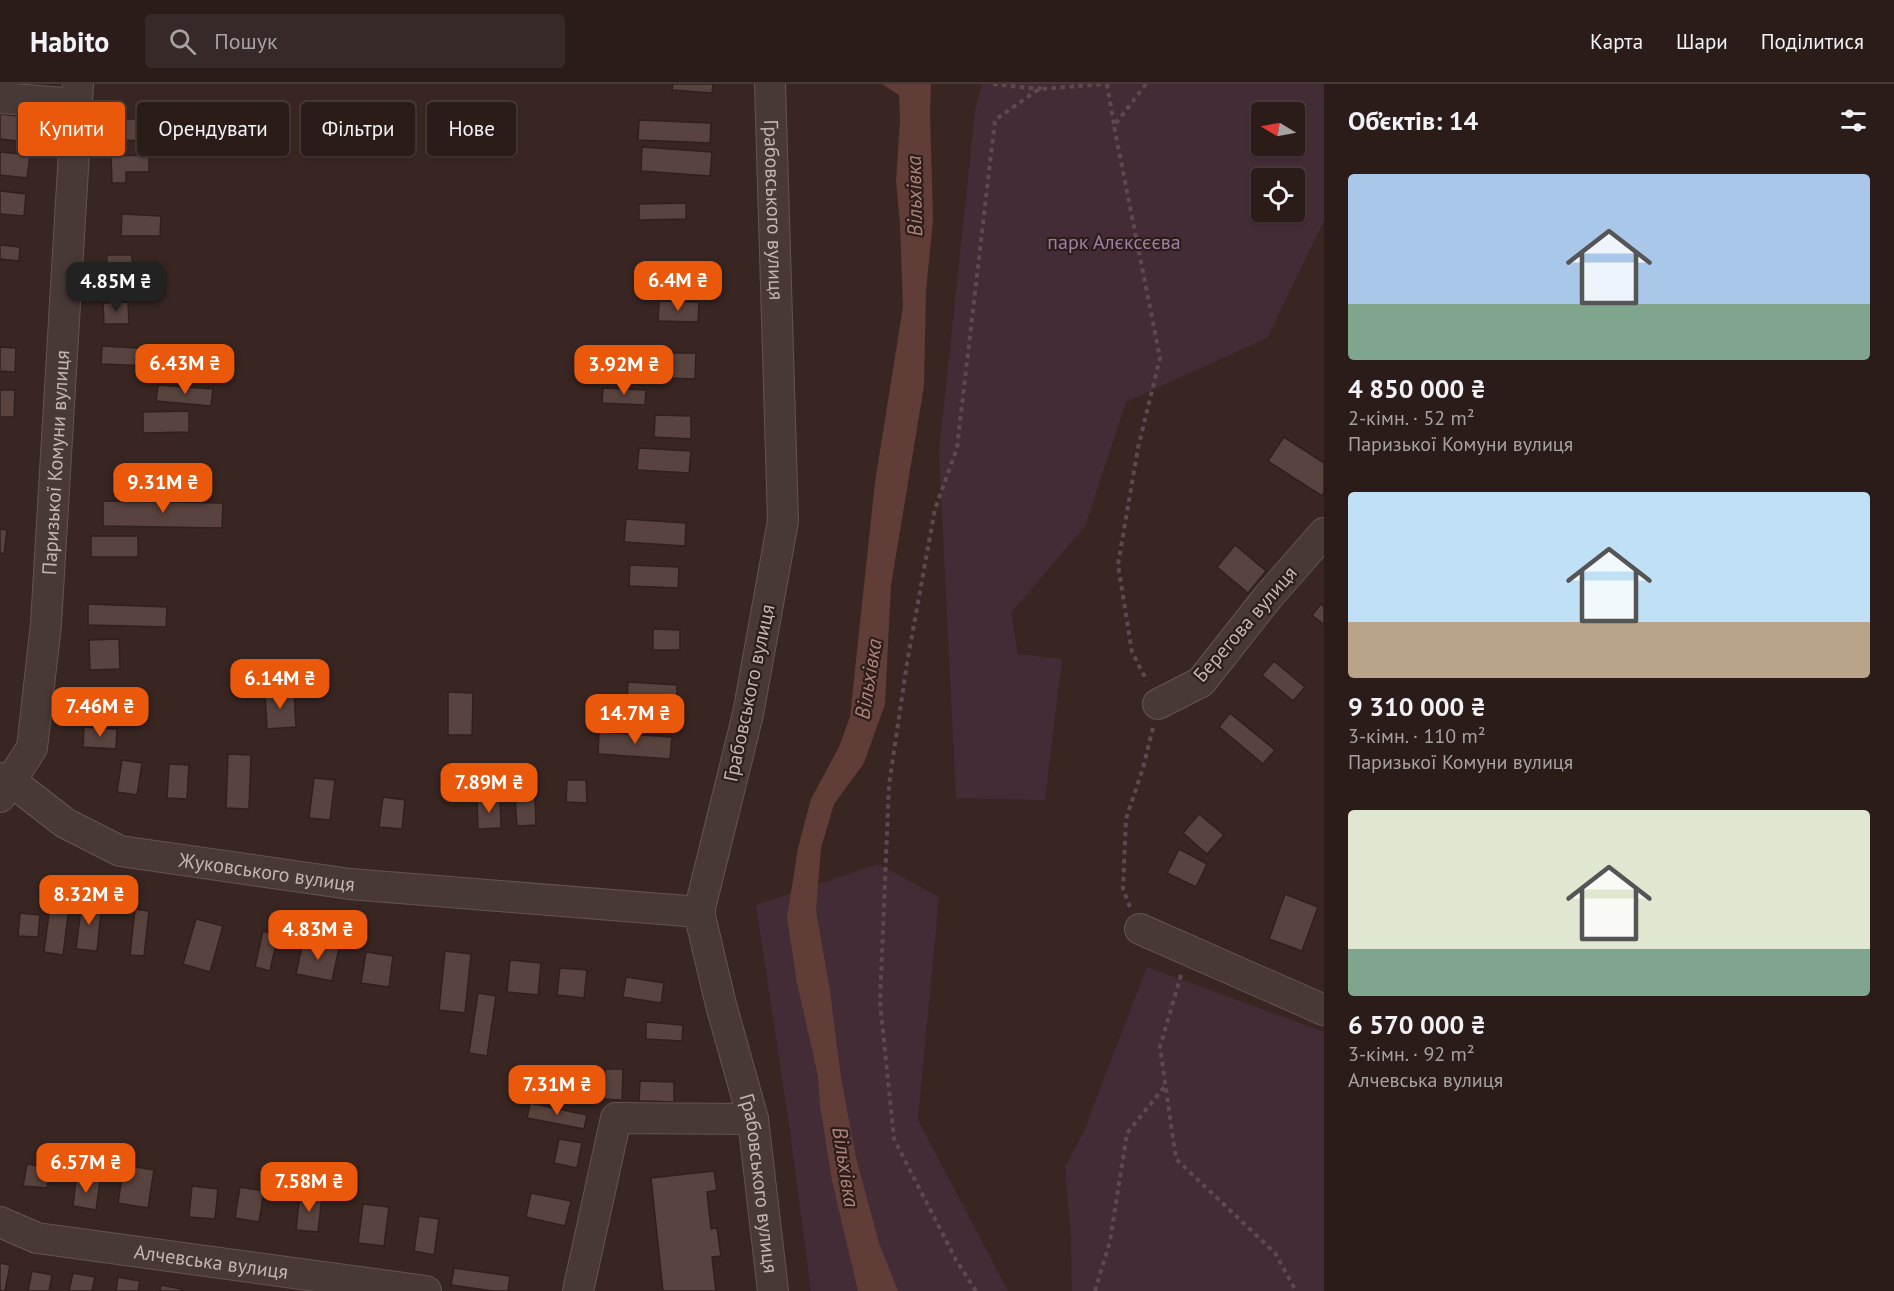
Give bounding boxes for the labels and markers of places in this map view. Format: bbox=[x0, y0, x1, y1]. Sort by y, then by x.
pin: 6.4M ₴ bbox=[629, 261, 727, 312]
pin: 4.85M ₴ bbox=[61, 262, 171, 313]
pin: 6.43M ₴ bbox=[130, 344, 240, 395]
pin: 3.92M ₴ bbox=[569, 345, 679, 396]
pin: 9.31M ₴ bbox=[108, 463, 218, 514]
pin: 6.14M ₴ bbox=[225, 659, 335, 710]
pin: 7.46M ₴ bbox=[45, 687, 155, 738]
pin: 14.7M ₴ bbox=[580, 694, 690, 745]
pin: 7.89M ₴ bbox=[434, 763, 544, 814]
pin: 8.32M ₴ bbox=[34, 875, 144, 926]
pin: 4.83M ₴ bbox=[263, 910, 373, 961]
pin: 7.31M ₴ bbox=[502, 1065, 612, 1116]
pin: 6.57M ₴ bbox=[31, 1143, 141, 1194]
pin: 7.58M ₴ bbox=[254, 1162, 364, 1213]

